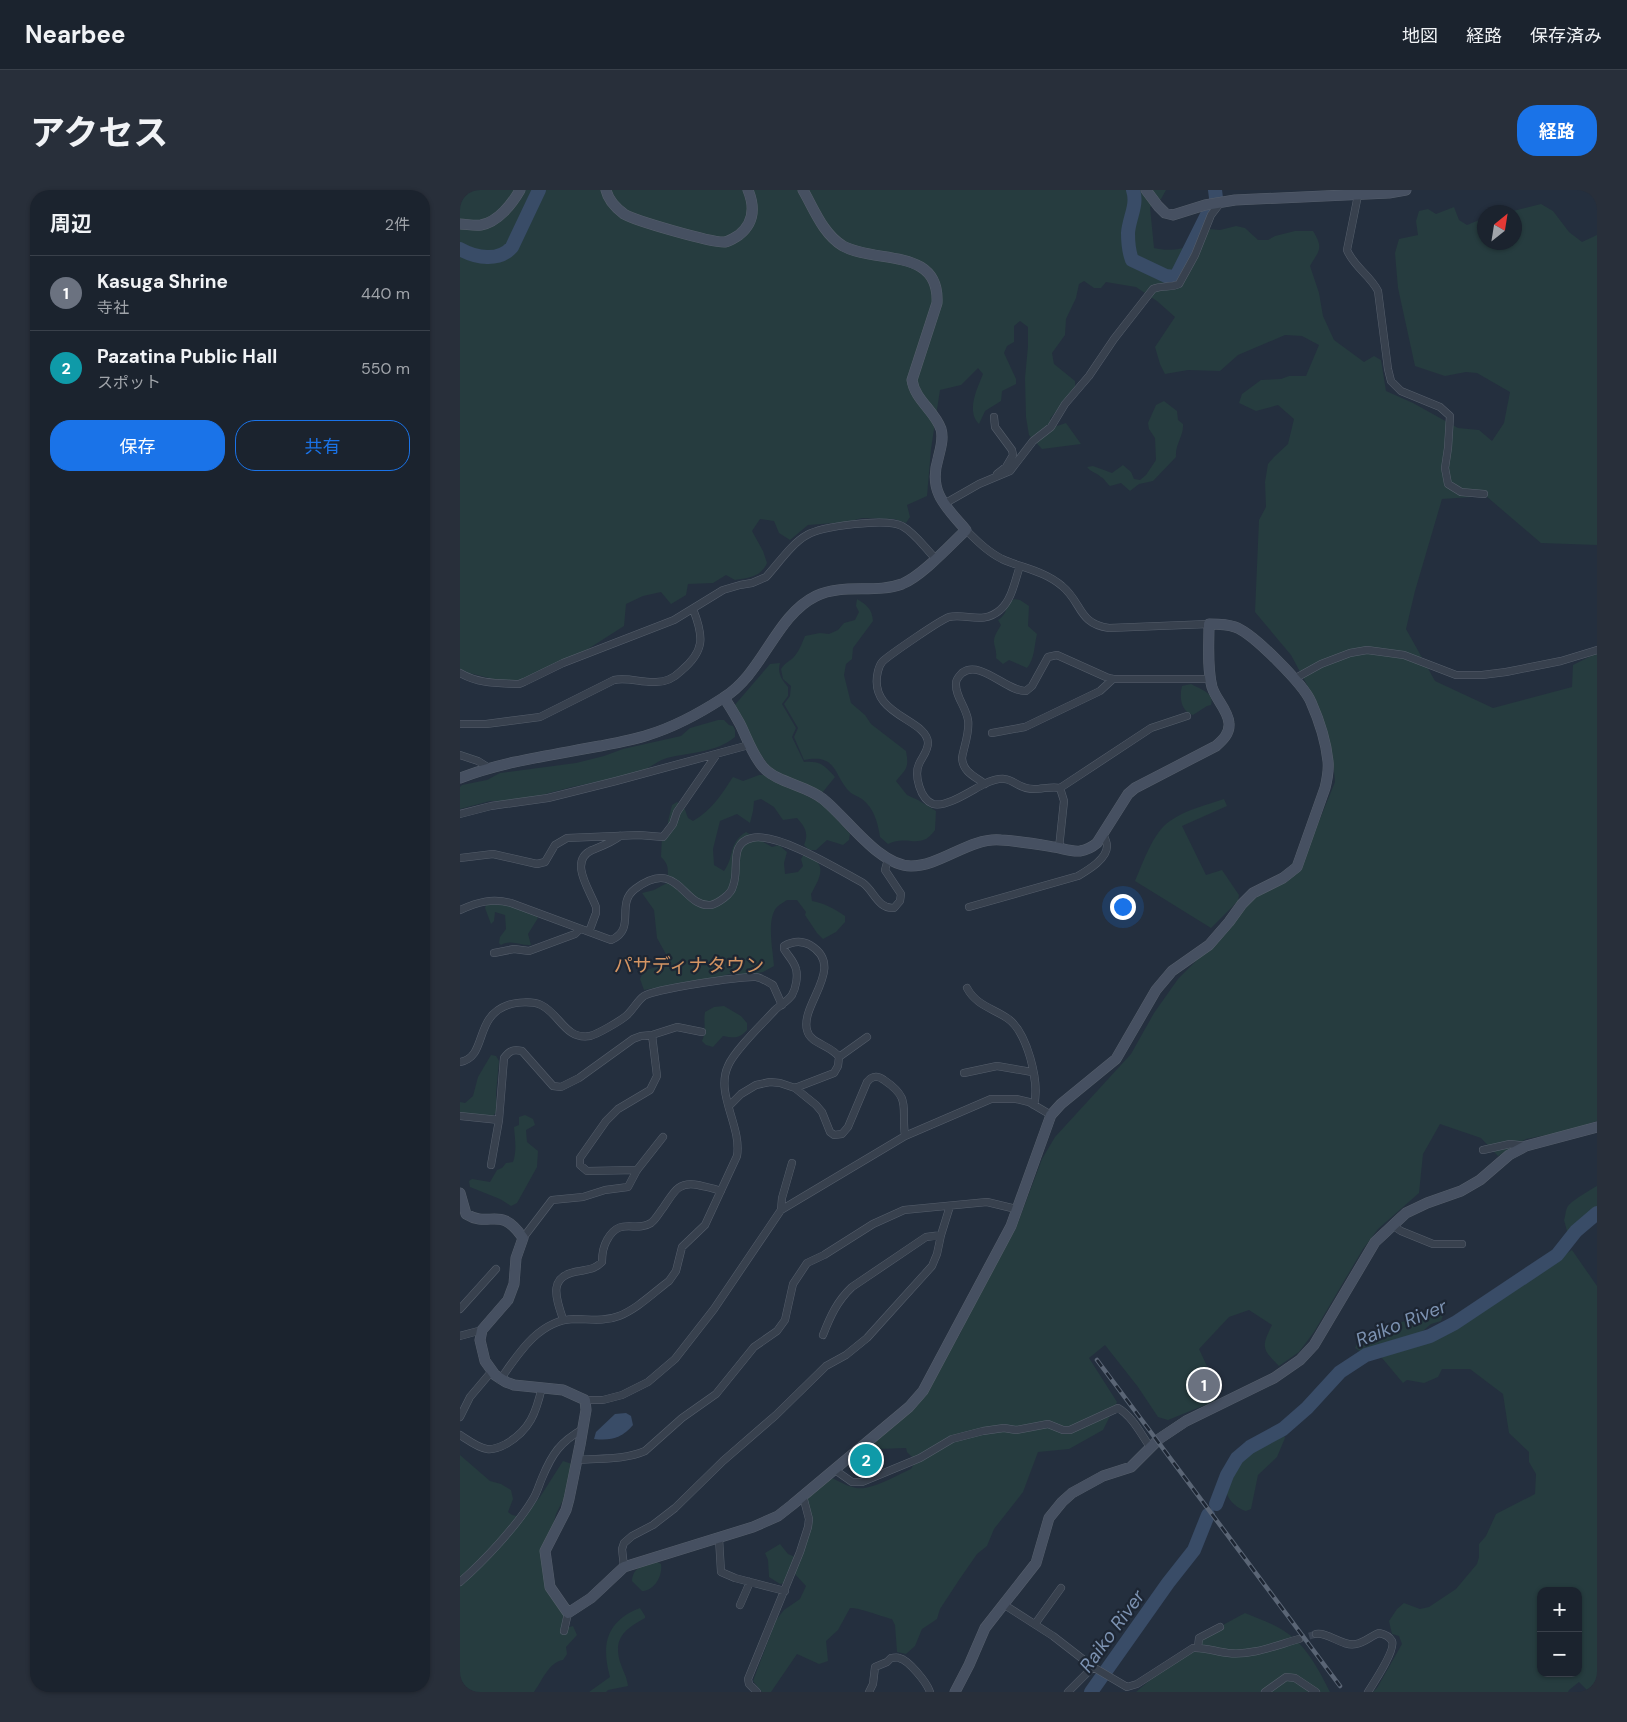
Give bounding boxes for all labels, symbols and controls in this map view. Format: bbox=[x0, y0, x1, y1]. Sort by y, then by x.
text: Nearbee bbox=[25, 19, 125, 50]
text: 地図 bbox=[1402, 24, 1438, 48]
text: 経路 bbox=[1466, 24, 1502, 48]
text: 保存済み bbox=[1530, 24, 1602, 48]
button: 経路 bbox=[1517, 105, 1597, 156]
text: アクセス bbox=[30, 110, 168, 156]
north arrow bbox=[1477, 205, 1522, 250]
text: 周辺 bbox=[50, 210, 92, 238]
text: 2件 bbox=[385, 214, 410, 235]
text: Kasuga Shrine bbox=[97, 269, 228, 294]
text: 1 bbox=[63, 283, 69, 304]
text: 440 m bbox=[361, 283, 410, 304]
text: 寺社 bbox=[97, 297, 129, 318]
text: Pazatina Public Hall bbox=[97, 344, 277, 369]
text: 2 bbox=[61, 358, 71, 379]
text: 550 m bbox=[361, 358, 410, 379]
text: スポット bbox=[97, 372, 161, 393]
button: 保存 bbox=[50, 420, 225, 471]
button: 共有 bbox=[235, 420, 410, 471]
your location bbox=[1110, 894, 1136, 920]
district label: パサディナタウン bbox=[614, 953, 764, 978]
water label: Raiko River bbox=[1352, 1293, 1451, 1353]
pin: 1 bbox=[1188, 1366, 1220, 1404]
pin: 2 bbox=[850, 1441, 882, 1479]
water label: Raiko River bbox=[1074, 1584, 1151, 1677]
map controls bbox=[1537, 1587, 1582, 1677]
button: + bbox=[1537, 1587, 1582, 1632]
button: − bbox=[1537, 1632, 1582, 1677]

